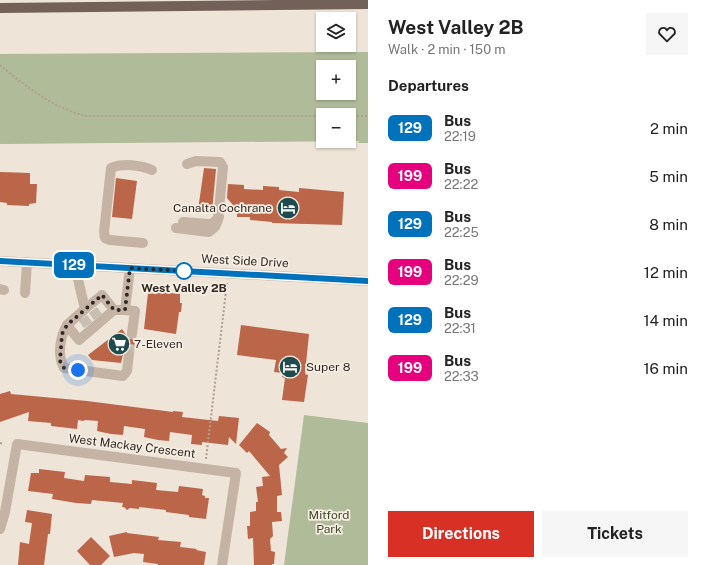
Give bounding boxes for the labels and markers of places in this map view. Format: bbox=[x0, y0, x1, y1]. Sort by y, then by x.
hotel icon: Canalta Cochrane bbox=[275, 195, 301, 221]
place label: Canalta Cochrane bbox=[173, 201, 272, 215]
marker: West Valley 2B bbox=[175, 262, 193, 280]
place label: West Valley 2B bbox=[141, 281, 227, 295]
supermarket icon: 7-Eleven bbox=[106, 331, 132, 357]
place label: 7-Eleven bbox=[134, 337, 183, 351]
hotel icon: Super 8 bbox=[277, 354, 303, 380]
place label: Super 8 bbox=[306, 360, 351, 374]

